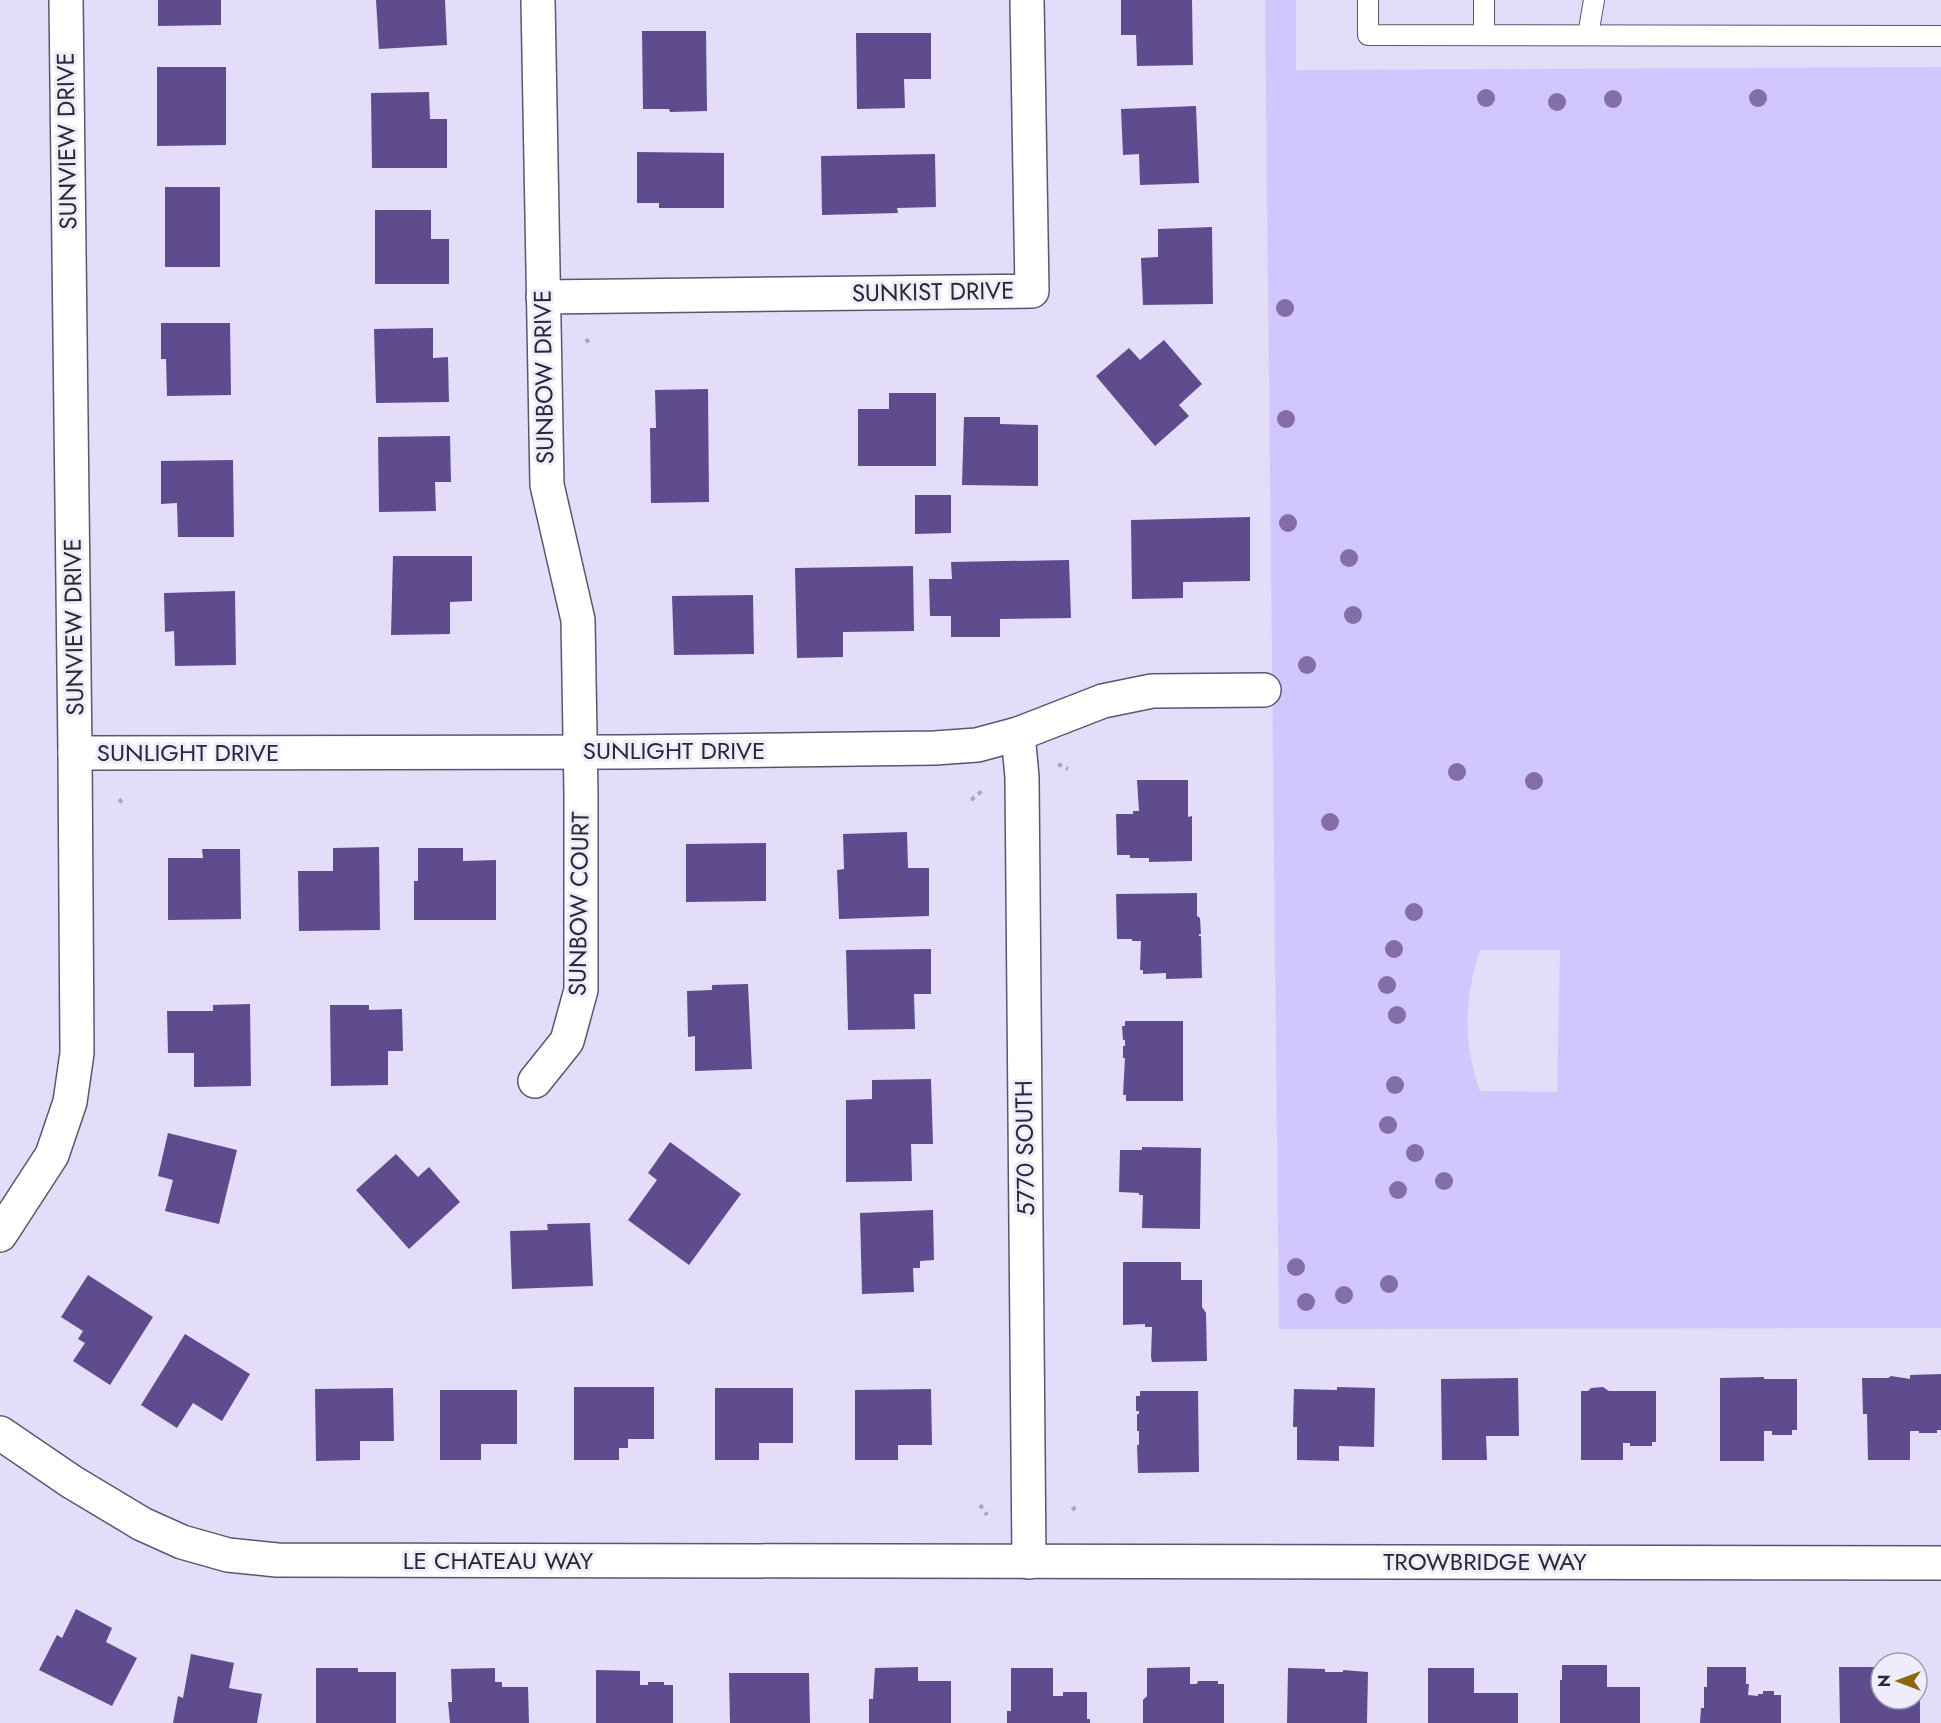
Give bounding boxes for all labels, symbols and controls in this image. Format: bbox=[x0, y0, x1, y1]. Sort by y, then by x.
street label: SUNVIEW DRIVE bbox=[47, 52, 86, 230]
street label: SUNKIST DRIVE bbox=[851, 273, 1014, 310]
street label: SUNBOW DRIVE bbox=[524, 290, 563, 464]
street label: SUNVIEW DRIVE bbox=[54, 538, 93, 716]
street label: SUNLIGHT DRIVE bbox=[583, 733, 765, 768]
street label: SUNLIGHT DRIVE bbox=[97, 735, 279, 770]
street label: SUNBOW COURT bbox=[559, 811, 598, 996]
street label: 5770 SOUTH bbox=[1006, 1080, 1043, 1216]
street label: LE CHATEAU WAY bbox=[403, 1543, 594, 1578]
street label: TROWBRIDGE WAY bbox=[1383, 1544, 1587, 1579]
north arrow bbox=[1869, 1651, 1929, 1711]
text: N bbox=[1873, 1675, 1896, 1687]

